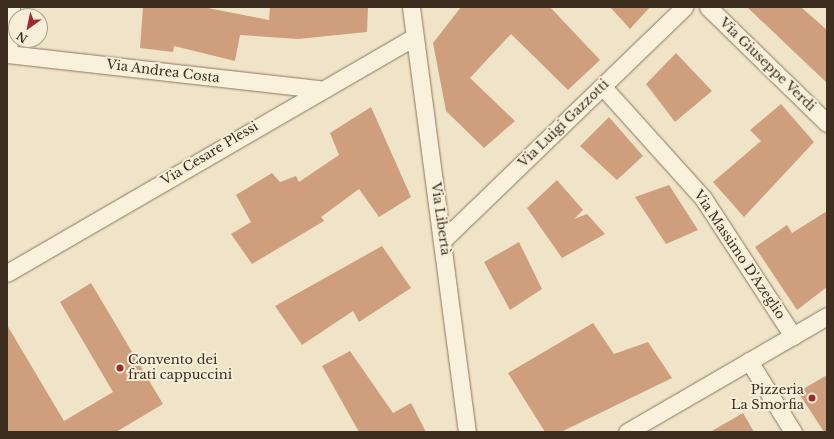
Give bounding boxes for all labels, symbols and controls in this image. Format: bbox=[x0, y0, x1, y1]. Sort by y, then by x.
north arrow bbox=[8, 8, 48, 48]
street label: Via Giuseppe Verdi bbox=[716, 15, 818, 115]
text: N bbox=[14, 29, 30, 46]
street label: Via Andrea Costa bbox=[105, 57, 221, 87]
street label: Via Luigi Gazzotti bbox=[516, 77, 612, 171]
street label: Via Cesare Plessi bbox=[159, 119, 261, 189]
street label: Via Libertà bbox=[427, 181, 453, 257]
street label: Via Massimo D'Azeglio bbox=[690, 188, 788, 322]
place label: Convento dei frati cappuccini bbox=[128, 353, 232, 384]
marker: Convento dei frati cappuccini bbox=[115, 363, 125, 373]
place label: Pizzeria La Smorfia bbox=[731, 383, 804, 414]
marker: Pizzeria La Smorfia bbox=[807, 393, 817, 403]

